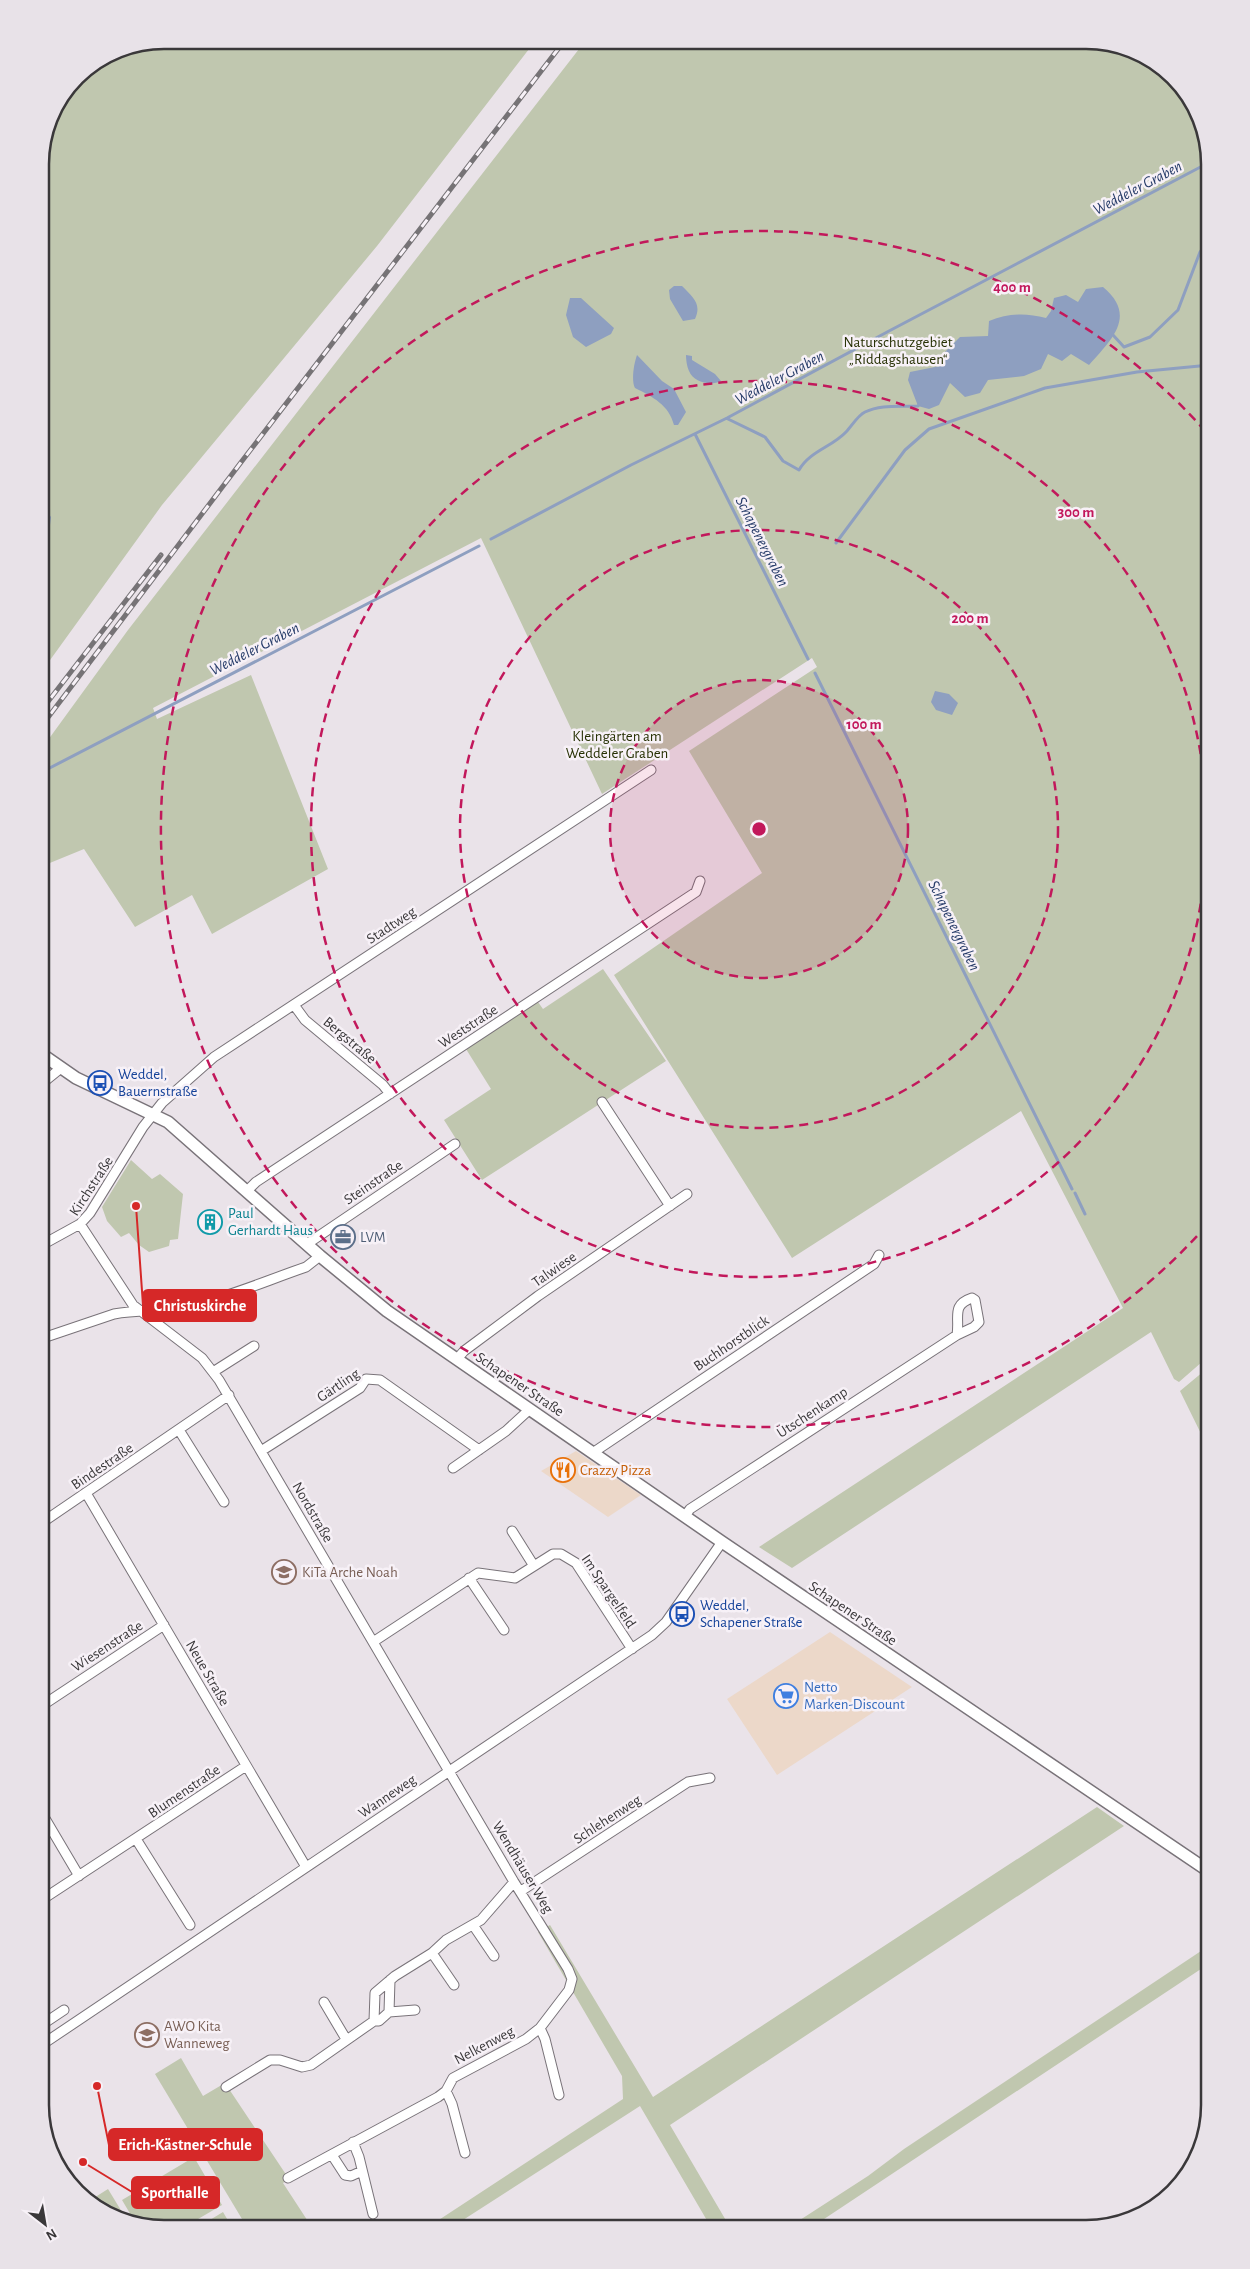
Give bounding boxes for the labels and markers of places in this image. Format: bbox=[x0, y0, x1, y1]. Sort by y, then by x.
centre of rings bbox=[750, 820, 768, 838]
place label: Weddel, Bauernstraße bbox=[118, 1067, 197, 1099]
bus stop icon: Weddel, Bauernstraße bbox=[87, 1070, 113, 1096]
place label: Paul Gerhardt Haus bbox=[228, 1206, 313, 1238]
building icon: Paul Gerhardt Haus bbox=[197, 1209, 223, 1235]
office icon: LVM bbox=[330, 1224, 356, 1250]
place label: LVM bbox=[360, 1230, 386, 1245]
callout: Christuskirche bbox=[143, 1290, 256, 1321]
restaurant icon: Crazzy Pizza bbox=[550, 1457, 576, 1483]
place label: Crazzy Pizza bbox=[580, 1463, 651, 1478]
school or university icon: KiTa Arche Noah bbox=[271, 1559, 297, 1585]
place label: KiTa Arche Noah bbox=[302, 1565, 398, 1580]
place label: Weddel, Schapener Straße bbox=[700, 1598, 803, 1630]
bus stop icon: Weddel, Schapener Straße bbox=[669, 1601, 695, 1627]
place label: Netto Marken-Discount bbox=[804, 1680, 905, 1712]
supermarket icon: Netto Marken-Discount bbox=[773, 1683, 799, 1709]
place label: AWO Kita Wanneweg bbox=[164, 2019, 230, 2051]
school or university icon: AWO Kita Wanneweg bbox=[134, 2022, 160, 2048]
callout: Erich-Kästner-Schule bbox=[109, 2129, 262, 2160]
callout: Sporthalle bbox=[132, 2177, 219, 2208]

